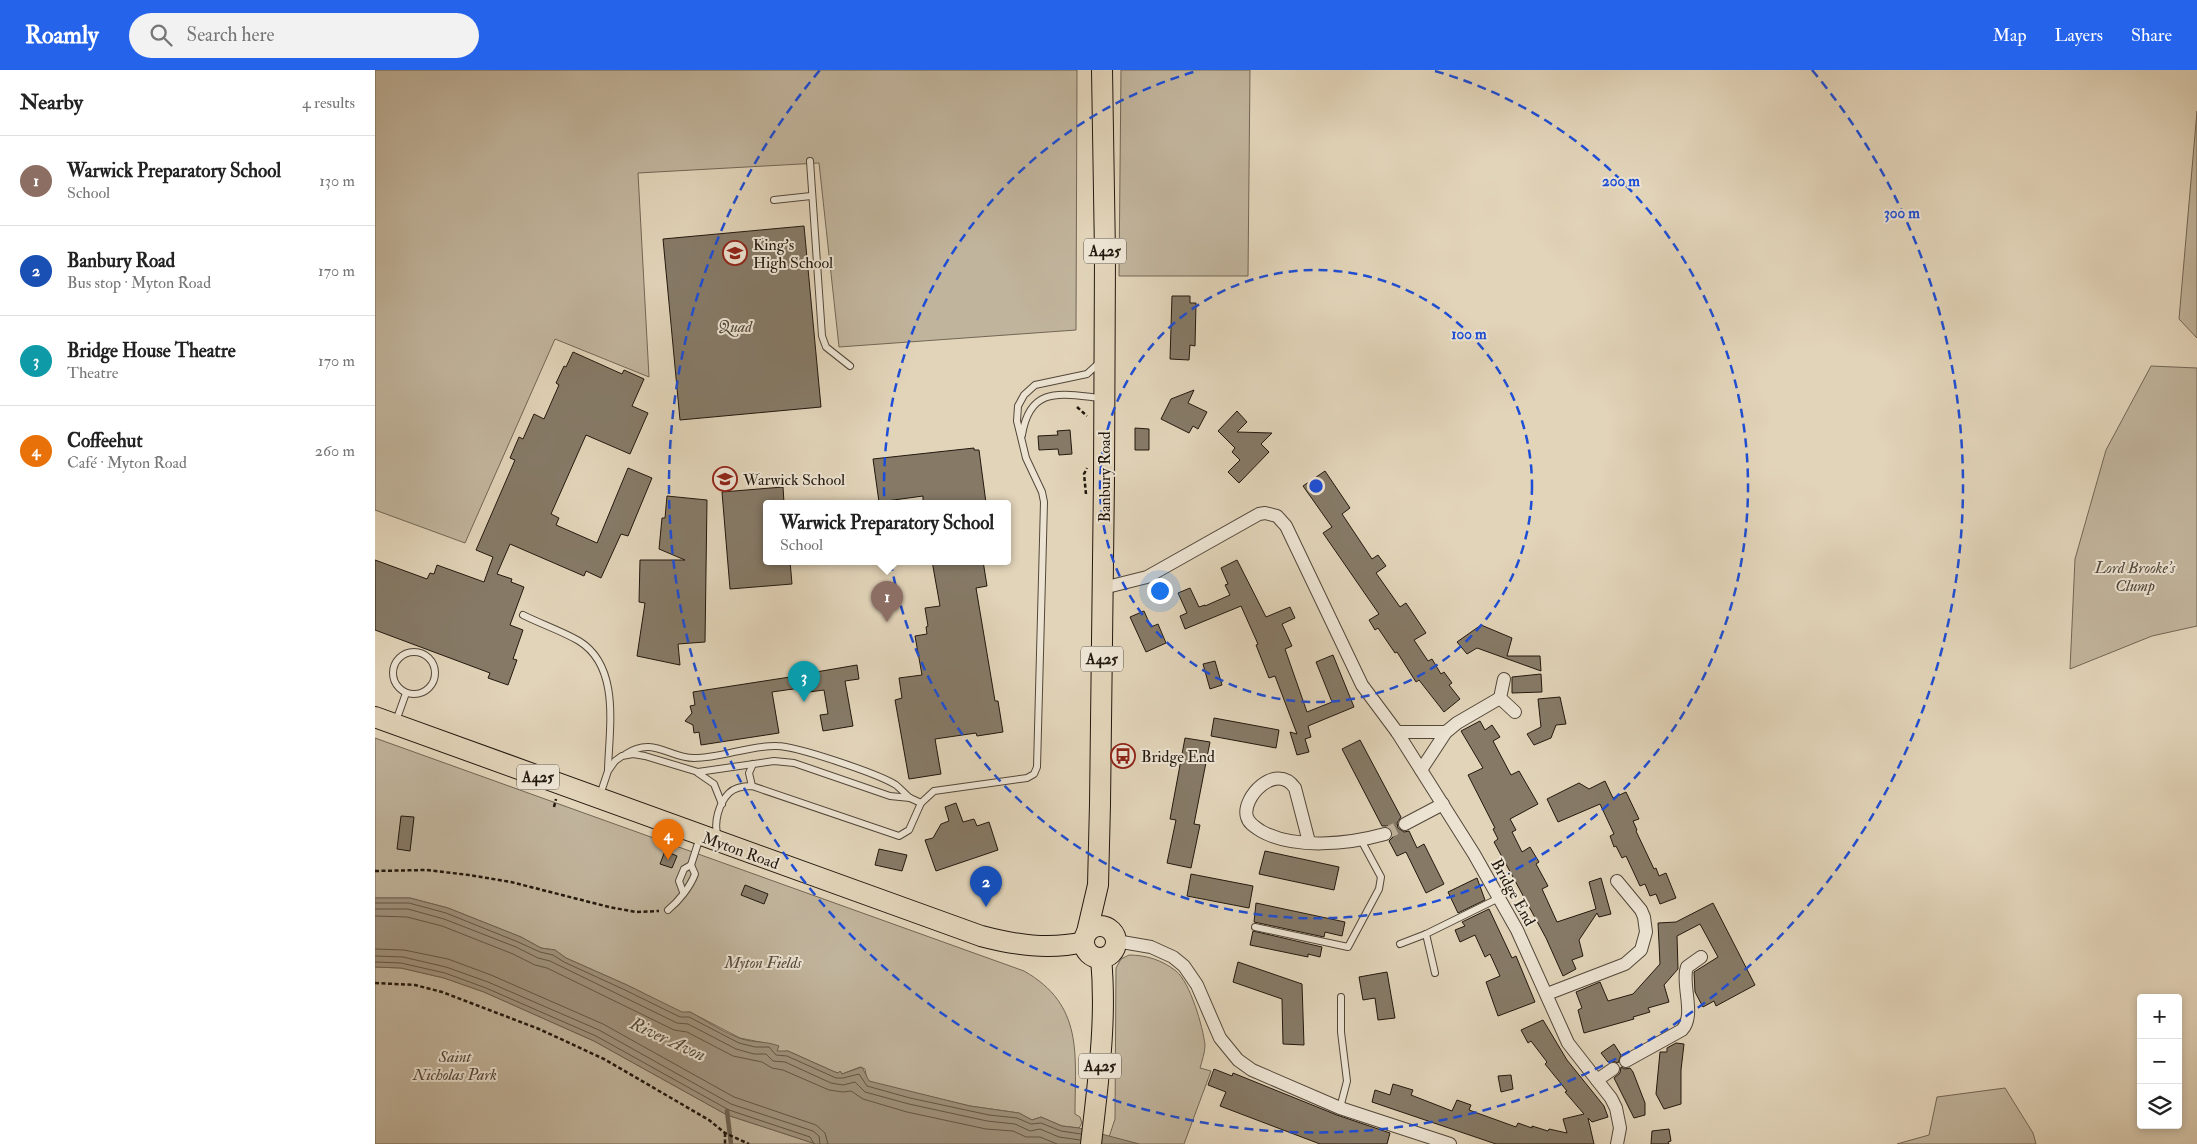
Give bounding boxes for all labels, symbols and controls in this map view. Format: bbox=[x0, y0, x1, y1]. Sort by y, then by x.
search box bbox=[129, 13, 479, 58]
text: Roamly bbox=[25, 20, 99, 51]
icon: search bbox=[147, 21, 175, 49]
text: Search here bbox=[187, 23, 274, 47]
text: Map bbox=[1993, 24, 2027, 47]
text: Layers bbox=[2055, 24, 2103, 47]
text: Share bbox=[2131, 24, 2172, 47]
text: Nearby bbox=[20, 89, 83, 116]
text: 4 results bbox=[302, 93, 355, 113]
text: Warwick Preparatory School bbox=[67, 159, 281, 183]
text: 1 bbox=[33, 171, 39, 191]
text: 130 m bbox=[319, 171, 355, 191]
text: 200 m bbox=[1602, 172, 1640, 191]
text: School bbox=[67, 183, 110, 203]
text: 300 m bbox=[1884, 204, 1920, 223]
place label: King's High School bbox=[753, 235, 833, 273]
road number: A425 bbox=[1084, 238, 1126, 264]
school or university icon: King's High School bbox=[722, 240, 748, 266]
text: Banbury Road bbox=[67, 249, 175, 273]
text: 2 bbox=[32, 261, 40, 281]
text: 170 m bbox=[318, 261, 355, 281]
text: Bus stop · Myton Road bbox=[67, 273, 211, 293]
park label: Quad bbox=[718, 317, 753, 337]
text: 100 m bbox=[1451, 325, 1487, 344]
text: Bridge House Theatre bbox=[67, 339, 236, 363]
text: 3 bbox=[33, 351, 39, 371]
text: 170 m bbox=[318, 351, 355, 371]
text: Theatre bbox=[67, 363, 118, 383]
text: Coffeehut bbox=[67, 429, 143, 453]
street label: Banbury Road bbox=[1095, 431, 1115, 523]
text: 4 bbox=[32, 441, 40, 461]
text: 260 m bbox=[315, 441, 355, 461]
text: Café · Myton Road bbox=[67, 453, 187, 473]
school or university icon: Warwick School bbox=[712, 466, 738, 492]
place label: Warwick School bbox=[742, 470, 845, 490]
centre of rings bbox=[1307, 477, 1325, 495]
popup bbox=[763, 500, 1011, 565]
text: Warwick Preparatory School bbox=[780, 511, 994, 535]
text: School bbox=[780, 535, 823, 555]
park label: Lord Brooke's Clump bbox=[2094, 558, 2176, 596]
your location bbox=[1147, 578, 1173, 604]
pin: 1 bbox=[871, 581, 903, 622]
road number: A425 bbox=[1081, 646, 1123, 672]
pin: 3 bbox=[788, 661, 820, 702]
bus stop icon: Bridge End bbox=[1110, 743, 1136, 769]
place label: Bridge End bbox=[1141, 747, 1215, 767]
road number: A425 bbox=[517, 764, 559, 790]
pin: 4 bbox=[652, 819, 684, 860]
street label: Myton Road bbox=[700, 828, 782, 874]
street label: Bridge End bbox=[1486, 855, 1540, 930]
pin: 2 bbox=[970, 866, 1002, 907]
park label: Myton Fields bbox=[723, 953, 802, 973]
map controls bbox=[2137, 994, 2182, 1129]
button: + bbox=[2137, 994, 2182, 1039]
water label: River Avon bbox=[626, 1012, 709, 1067]
button: − bbox=[2137, 1039, 2182, 1084]
park label: Saint Nicholas Park bbox=[412, 1047, 497, 1085]
road number: A425 bbox=[1079, 1054, 1121, 1078]
button: layers bbox=[2137, 1084, 2182, 1129]

